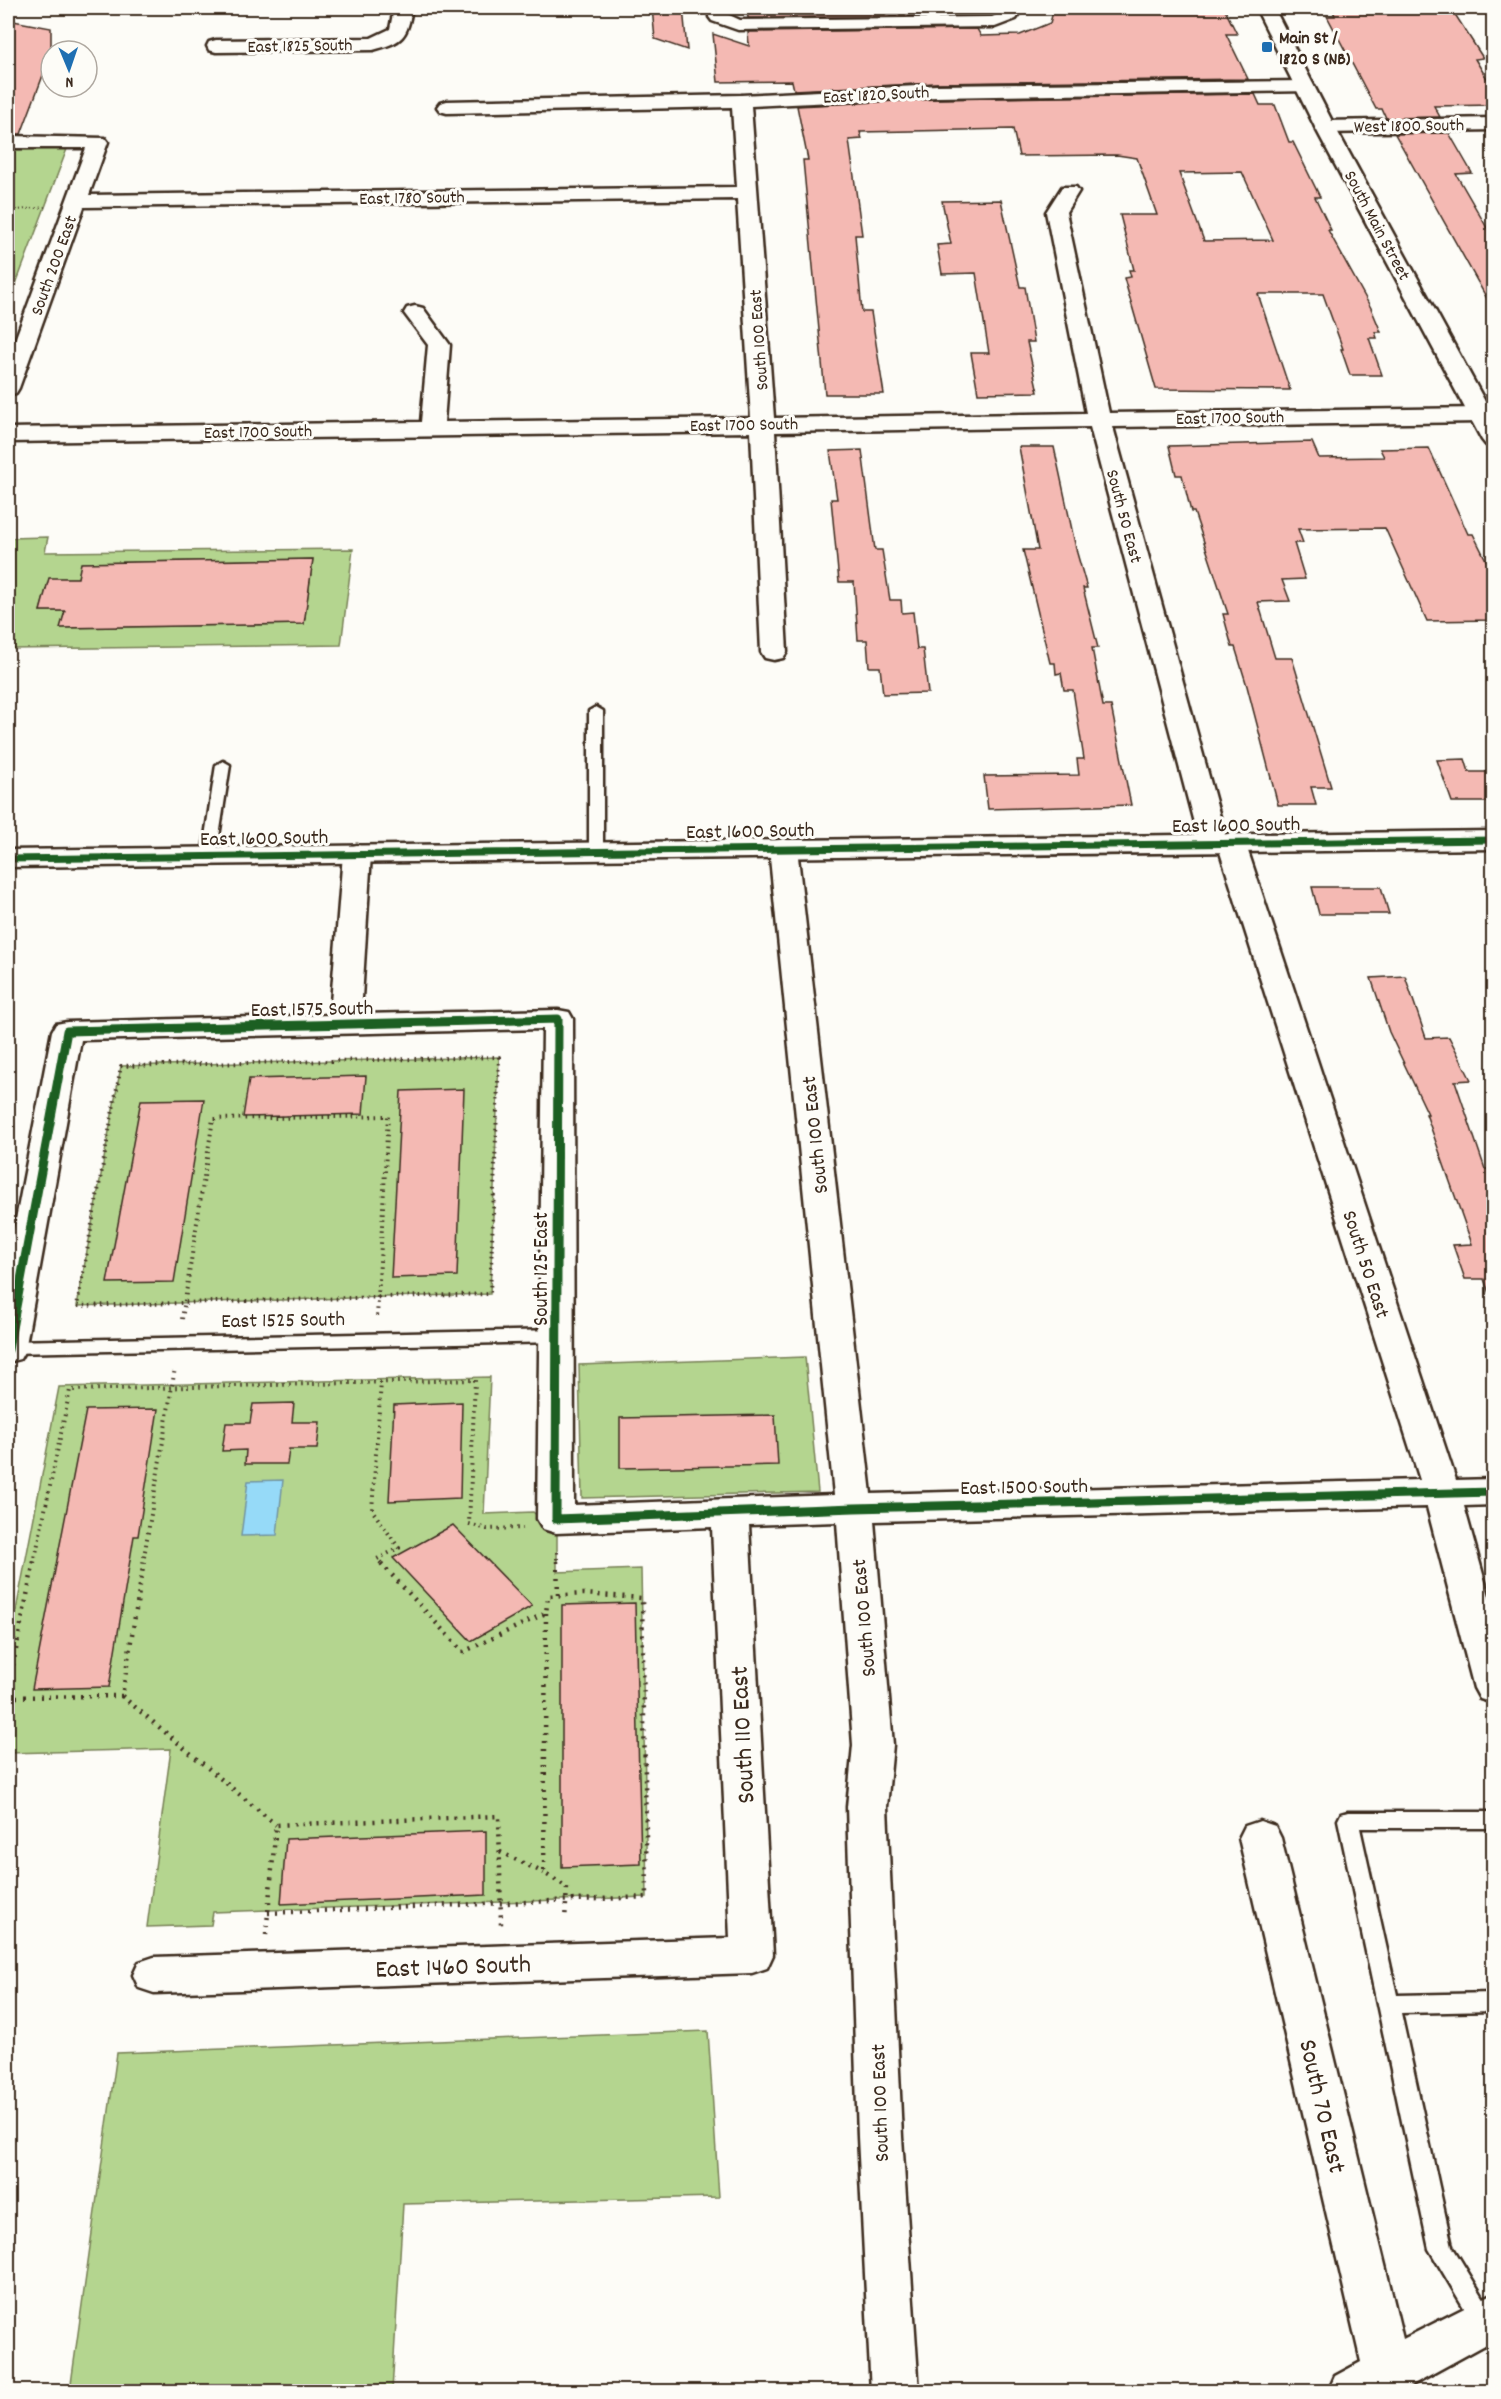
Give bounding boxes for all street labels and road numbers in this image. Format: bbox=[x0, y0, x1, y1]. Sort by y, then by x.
street label: East 1825 South bbox=[247, 34, 353, 61]
street label: East 1820 South bbox=[822, 81, 930, 112]
street label: West 1800 South bbox=[1354, 114, 1464, 141]
street label: South Main Street bbox=[1336, 167, 1415, 286]
street label: East 1780 South bbox=[359, 186, 465, 213]
street label: South 200 East bbox=[26, 212, 85, 320]
street label: South 100 East bbox=[744, 288, 776, 391]
street label: East 1700 South bbox=[1176, 406, 1284, 433]
street label: East 1700 South bbox=[690, 413, 798, 440]
street label: East 1700 South bbox=[204, 420, 312, 447]
street label: South 50 East bbox=[1098, 467, 1147, 566]
street label: East 1600 South bbox=[1172, 811, 1301, 843]
street label: East 1600 South bbox=[686, 817, 815, 849]
street label: East 1600 South bbox=[200, 824, 329, 856]
street label: East 1575 South bbox=[250, 995, 374, 1027]
street label: South 100 East bbox=[796, 1074, 838, 1195]
street label: South 50 East bbox=[1333, 1207, 1396, 1323]
street label: South 125 East bbox=[528, 1212, 558, 1326]
street label: East 1525 South bbox=[221, 1306, 345, 1338]
street label: East 1500 South bbox=[960, 1473, 1088, 1505]
street label: South 100 East bbox=[846, 1557, 886, 1678]
street label: South 110 East bbox=[722, 1665, 767, 1805]
street label: East 1460 South bbox=[375, 1947, 532, 1990]
street label: South 70 East bbox=[1287, 2036, 1354, 2178]
street label: South 100 East bbox=[865, 2043, 899, 2162]

